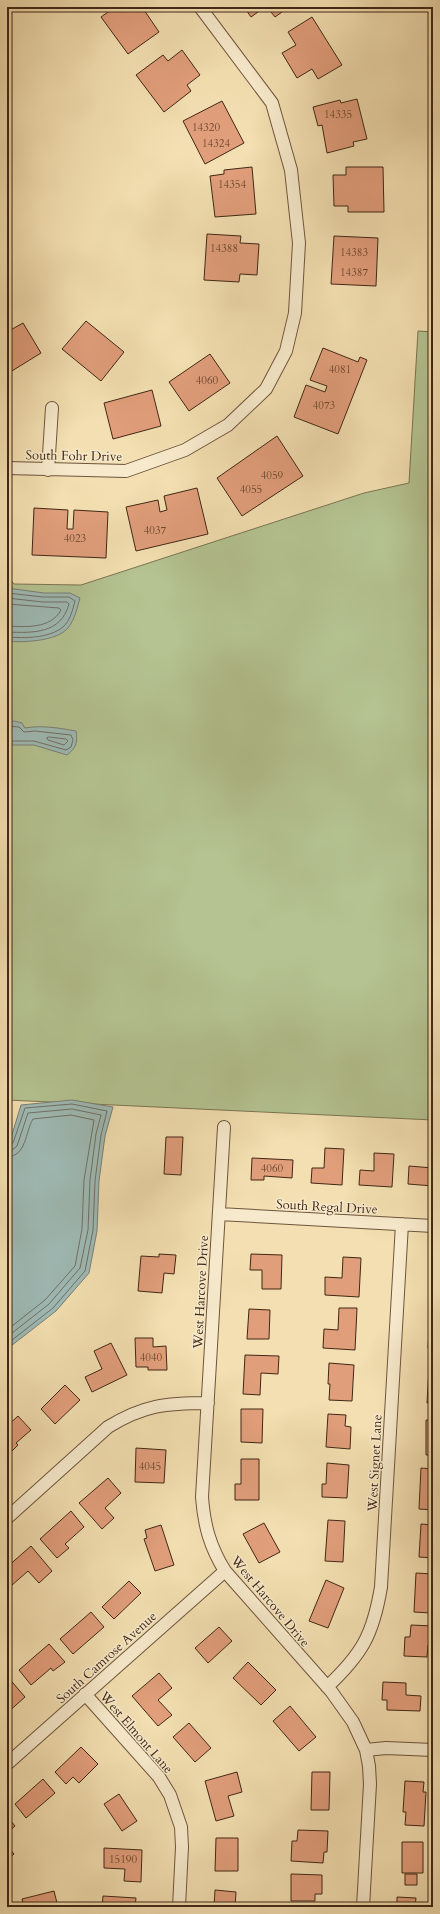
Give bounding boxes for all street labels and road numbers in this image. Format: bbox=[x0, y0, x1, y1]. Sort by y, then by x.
street label: South Fohr Drive bbox=[26, 446, 123, 466]
street label: South Regal Drive bbox=[276, 1195, 378, 1219]
street label: West Harcove Drive bbox=[189, 1235, 213, 1350]
street label: West Signet Lane bbox=[363, 1414, 387, 1513]
street label: West Harcove Drive bbox=[226, 1551, 314, 1651]
street label: South Camrose Avenue bbox=[52, 1608, 161, 1708]
street label: West Elmont Lane bbox=[95, 1687, 177, 1778]

